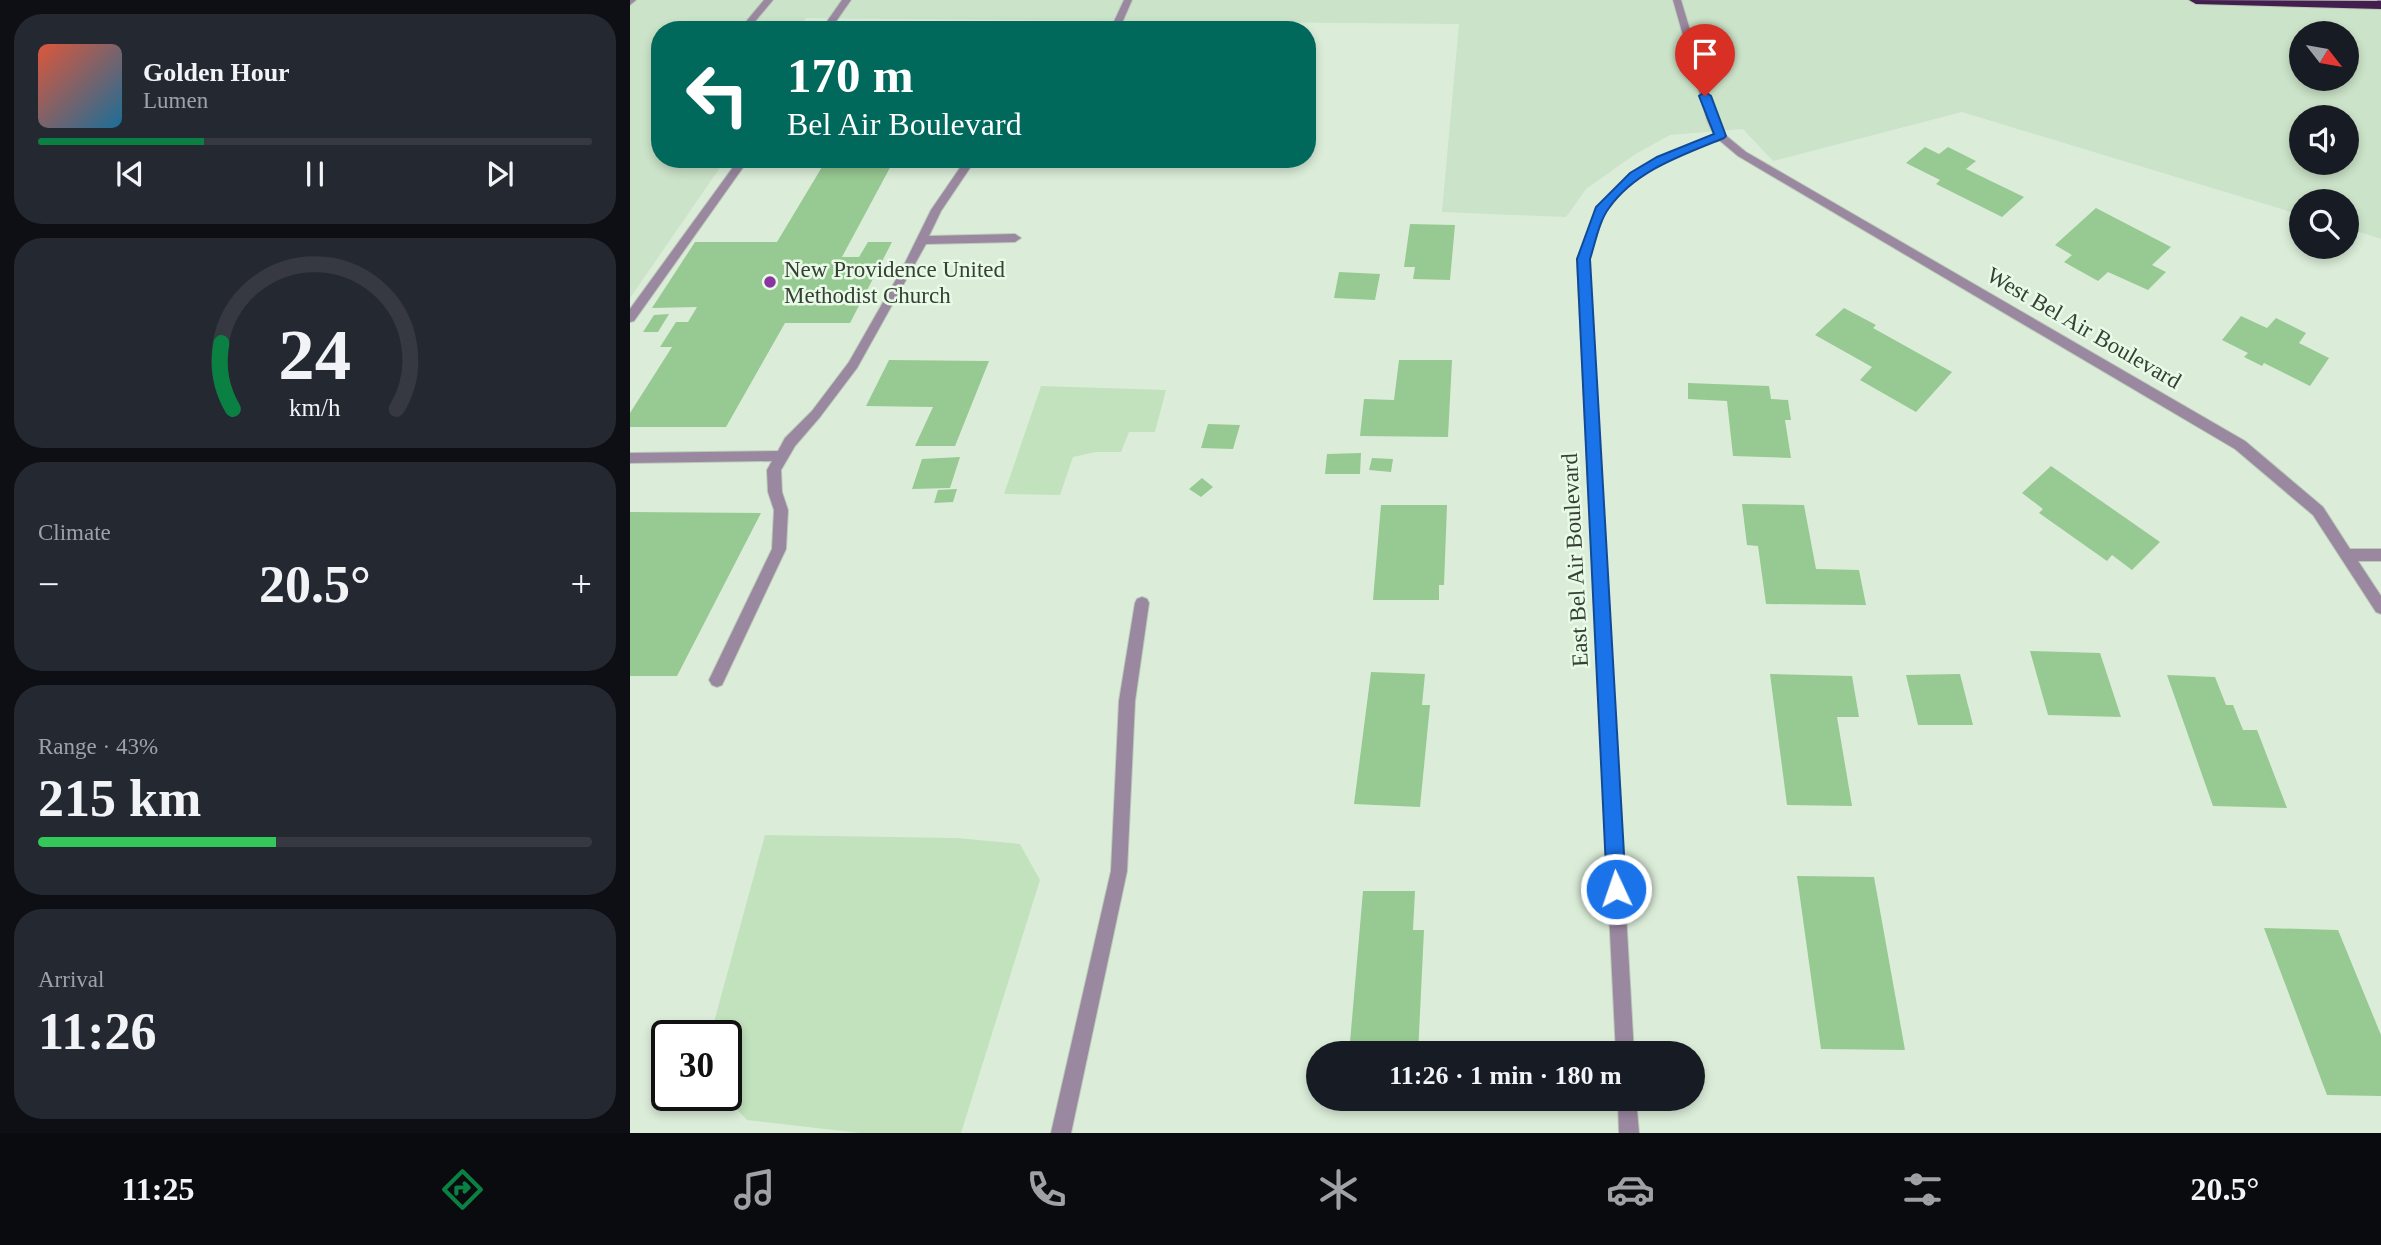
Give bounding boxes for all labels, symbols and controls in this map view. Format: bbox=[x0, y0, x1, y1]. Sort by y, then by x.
north arrow bbox=[2289, 21, 2359, 91]
map controls bbox=[2289, 21, 2359, 259]
pin bbox=[1675, 24, 1735, 96]
icon: arrive bbox=[1686, 35, 1724, 73]
text: 170 m bbox=[787, 48, 914, 103]
icon: left bbox=[672, 49, 763, 140]
text: Golden Hour bbox=[143, 58, 290, 87]
text: Lumen bbox=[143, 88, 208, 113]
button: sound bbox=[2289, 105, 2359, 175]
text: Bel Air Boulevard bbox=[787, 106, 1022, 142]
icon: previous bbox=[111, 155, 149, 193]
icon: pause bbox=[296, 155, 334, 193]
icon: next bbox=[481, 155, 519, 193]
button: search bbox=[2289, 189, 2359, 259]
place label: New Providence United Methodist Church bbox=[784, 257, 1005, 308]
street label: West Bel Air Boulevard bbox=[1983, 262, 2186, 394]
marker: New Providence United Methodist Church bbox=[762, 274, 778, 290]
text: 24 bbox=[279, 314, 351, 395]
text: km/h bbox=[289, 393, 341, 420]
street label: East Bel Air Boulevard bbox=[1557, 452, 1593, 668]
text: Climate bbox=[38, 520, 111, 545]
text: 20.5° bbox=[259, 556, 371, 613]
text: − bbox=[38, 563, 59, 605]
text: + bbox=[571, 563, 592, 605]
text: Range · 43% bbox=[38, 734, 158, 759]
text: 215 km bbox=[38, 770, 201, 827]
position arrow bbox=[1579, 852, 1653, 926]
text: Arrival bbox=[38, 967, 104, 992]
text: 11:26 bbox=[38, 1003, 156, 1060]
speed limit sign: 30 bbox=[651, 1020, 742, 1111]
text: 11:26 · 1 min · 180 m bbox=[1389, 1061, 1622, 1090]
icon: directions bbox=[438, 1165, 487, 1214]
icon: music bbox=[730, 1165, 779, 1214]
icon: phone bbox=[1022, 1165, 1071, 1214]
icon: climate bbox=[1314, 1165, 1363, 1214]
icon: car bbox=[1606, 1165, 1655, 1214]
icon: filters bbox=[1898, 1165, 1947, 1214]
text: 11:25 bbox=[122, 1171, 194, 1207]
text: 20.5° bbox=[2191, 1171, 2259, 1207]

